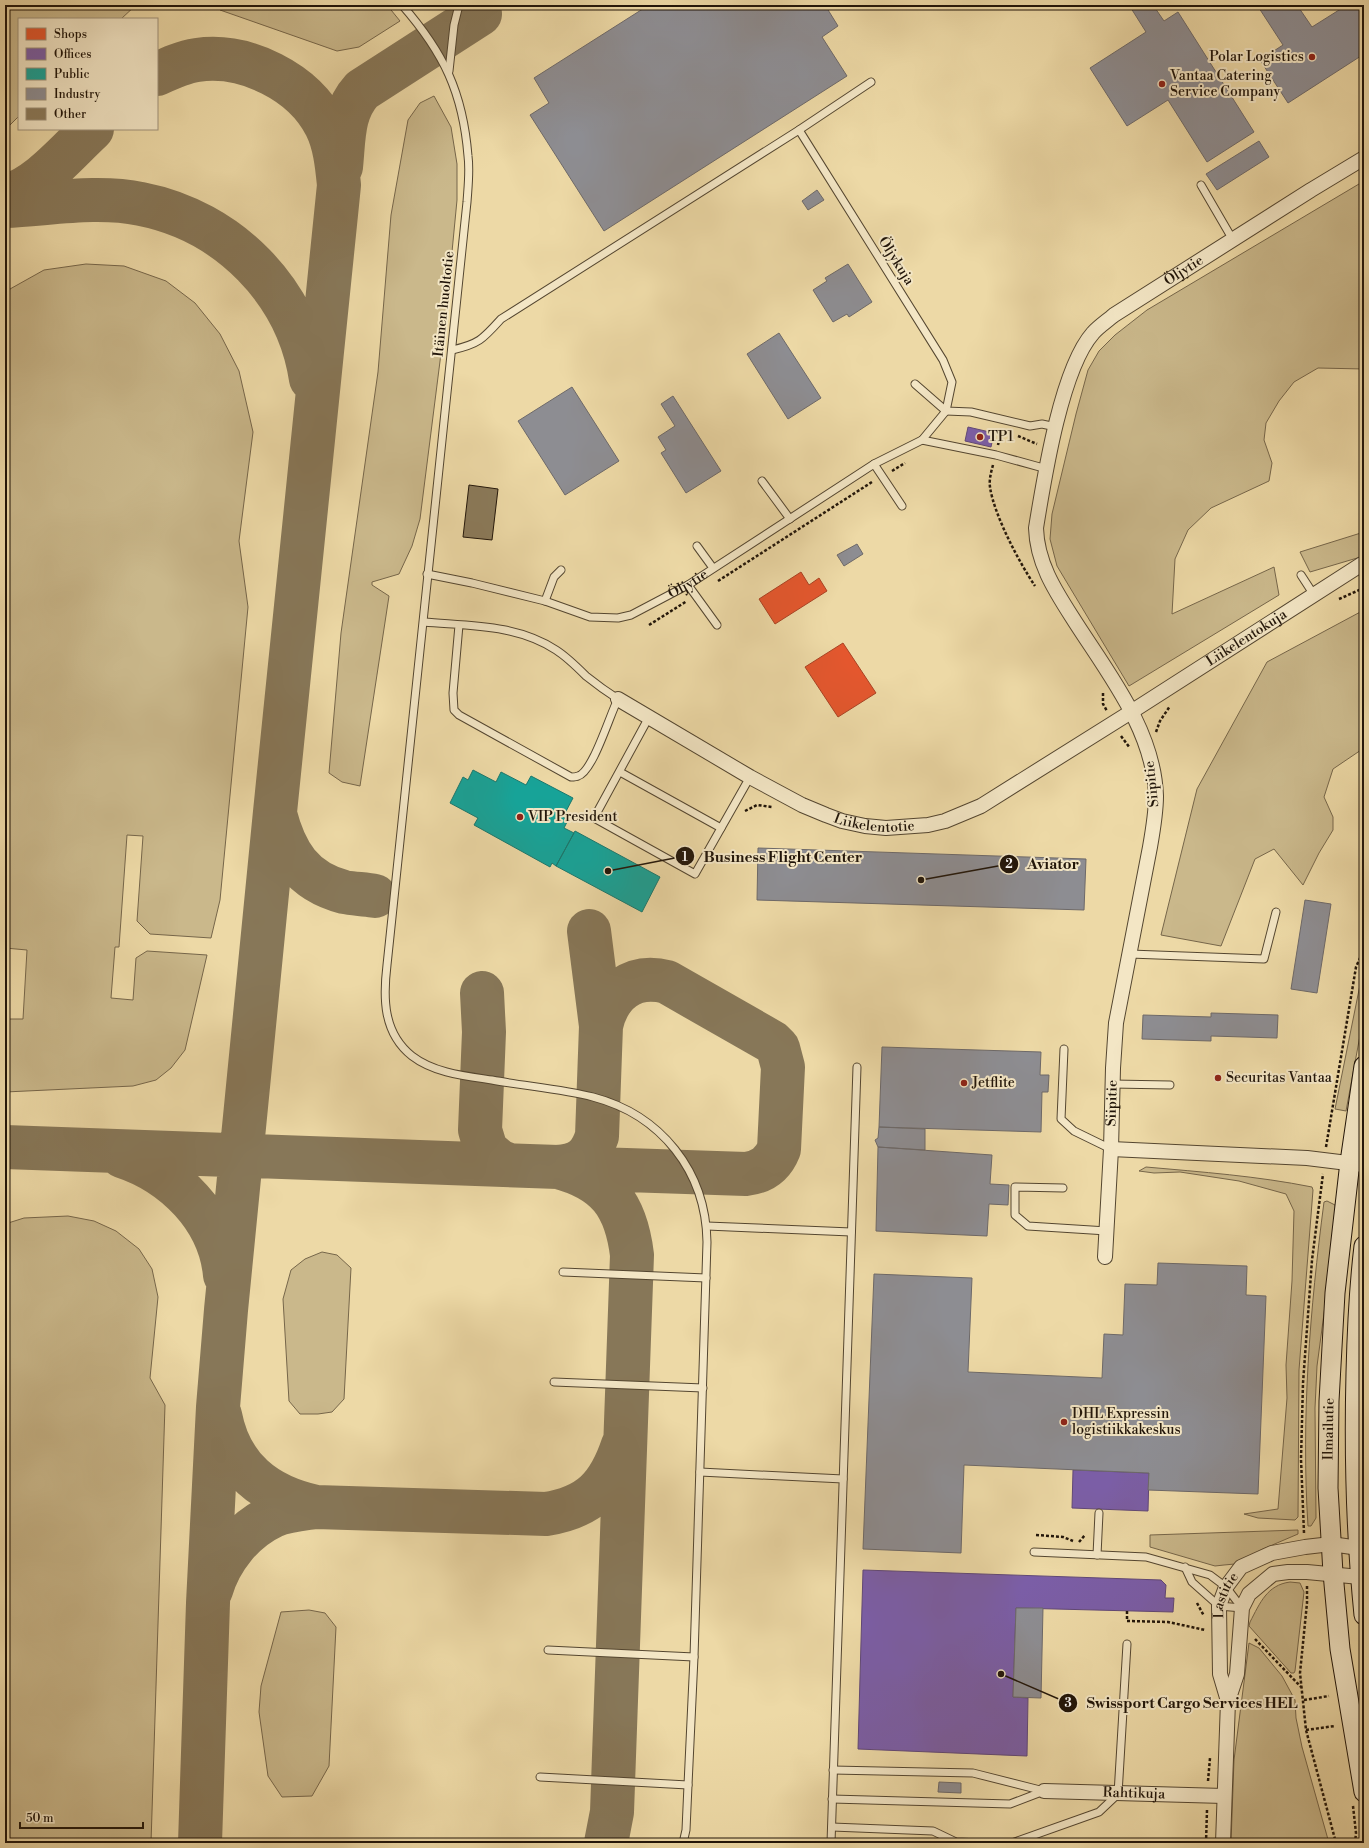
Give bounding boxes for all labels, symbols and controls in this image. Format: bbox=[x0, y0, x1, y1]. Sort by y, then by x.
legend bbox=[18, 18, 158, 130]
text: Shops bbox=[54, 27, 87, 42]
text: Offices bbox=[54, 47, 92, 62]
place label: Polar Logistics bbox=[1209, 48, 1304, 66]
marker: Polar Logistics bbox=[1307, 52, 1317, 62]
text: Public bbox=[54, 67, 90, 82]
place label: Vantaa Catering Service Company bbox=[1169, 67, 1280, 101]
marker: Vantaa Catering Service Company bbox=[1157, 79, 1167, 89]
text: Industry bbox=[54, 87, 101, 102]
text: Other bbox=[54, 107, 86, 122]
street label: Öljykuja bbox=[874, 232, 920, 289]
street label: Itäinen huoltotie bbox=[429, 250, 459, 358]
street label: Öljytie bbox=[1160, 251, 1207, 290]
place label: TP1 bbox=[988, 428, 1013, 446]
marker: TP1 bbox=[975, 432, 985, 442]
street label: Öljytie bbox=[664, 565, 711, 603]
street label: Liikelentokuja bbox=[1203, 605, 1291, 670]
street label: Siipitie bbox=[1141, 760, 1163, 808]
place label: VIP President bbox=[527, 808, 617, 826]
street label: Liikelentotie bbox=[831, 810, 915, 837]
marker: VIP President bbox=[515, 812, 525, 822]
callout: Business Flight Center bbox=[675, 843, 870, 870]
text: Business Flight Center bbox=[704, 848, 863, 867]
text: 1 bbox=[682, 850, 688, 865]
callout: Aviator bbox=[999, 850, 1087, 877]
text: Aviator bbox=[1026, 855, 1080, 874]
text: 2 bbox=[1005, 857, 1013, 872]
place label: Securitas Vantaa bbox=[1226, 1069, 1333, 1087]
marker: Securitas Vantaa bbox=[1213, 1073, 1223, 1083]
place label: Jetflite bbox=[971, 1074, 1015, 1092]
marker: Jetflite bbox=[959, 1078, 969, 1088]
street label: Siipitie bbox=[1103, 1080, 1122, 1127]
street label: Ilmailutie bbox=[1319, 1398, 1339, 1460]
place label: DHL Expressin logistiikkakeskus bbox=[1072, 1405, 1181, 1439]
marker: DHL Expressin logistiikkakeskus bbox=[1059, 1417, 1069, 1427]
street label: Lastitie bbox=[1209, 1569, 1243, 1619]
callout: Swissport Cargo Services HEL bbox=[1058, 1690, 1305, 1717]
text: Swissport Cargo Services HEL bbox=[1086, 1694, 1298, 1713]
text: 3 bbox=[1064, 1696, 1072, 1711]
street label: Rahtikuja bbox=[1102, 1784, 1166, 1803]
scale bar bbox=[20, 1804, 143, 1830]
text: 50 m bbox=[26, 1811, 54, 1826]

